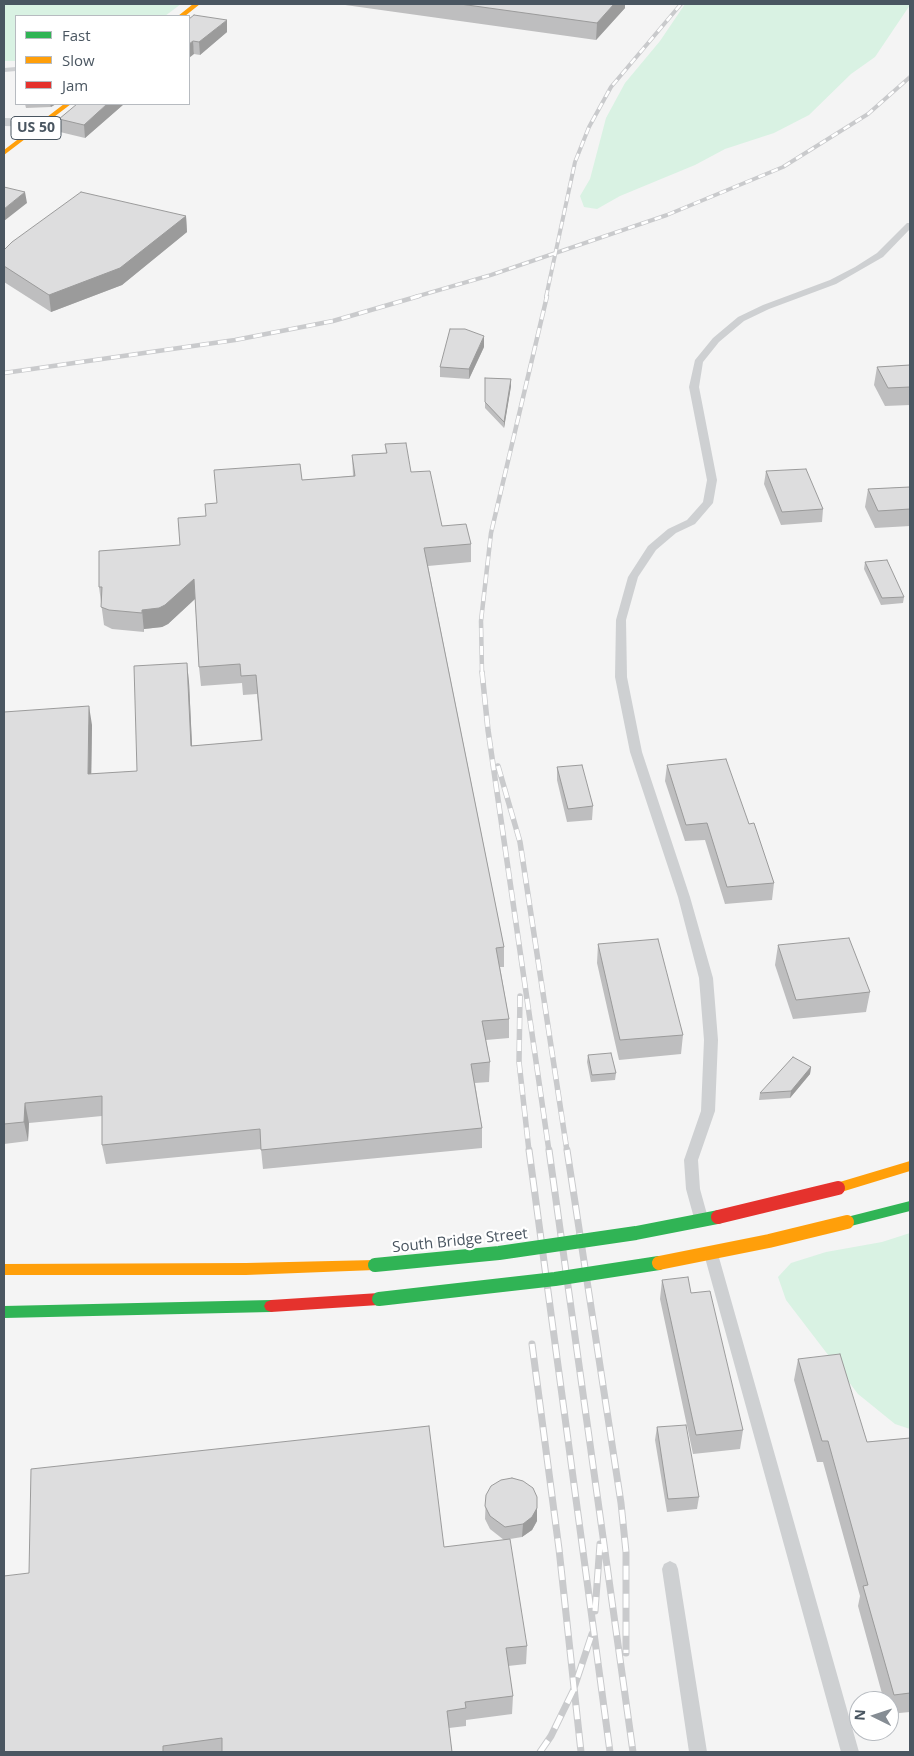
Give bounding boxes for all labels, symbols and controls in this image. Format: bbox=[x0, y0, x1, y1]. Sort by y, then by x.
legend bbox=[15, 15, 190, 105]
text: Fast bbox=[62, 25, 91, 45]
text: Slow bbox=[62, 50, 95, 70]
text: Jam bbox=[62, 75, 88, 95]
road number: US 50 bbox=[11, 116, 61, 140]
street label: South Bridge Street bbox=[391, 1225, 529, 1257]
north arrow bbox=[849, 1691, 899, 1741]
text: N bbox=[850, 1709, 869, 1721]

